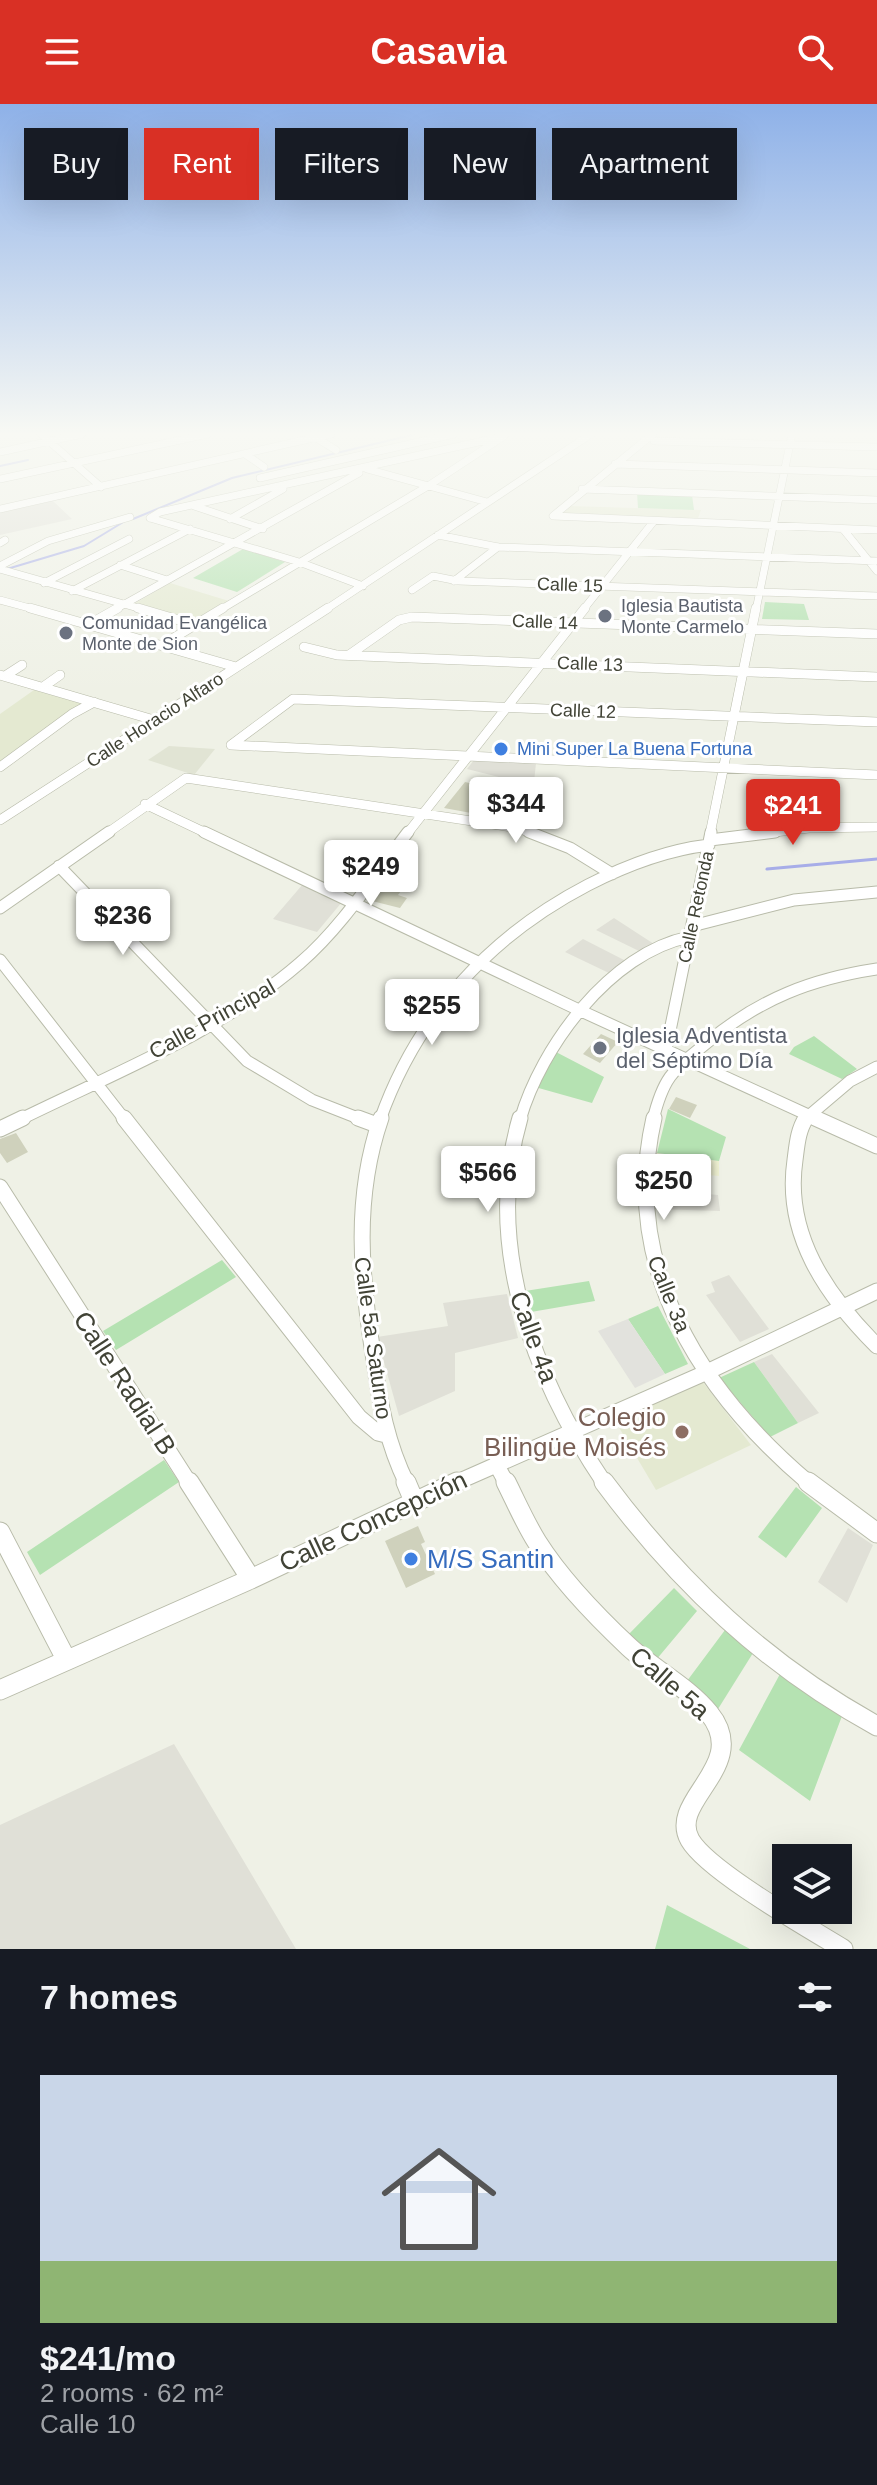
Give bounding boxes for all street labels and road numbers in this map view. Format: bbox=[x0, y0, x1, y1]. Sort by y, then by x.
street label: Calle 15 bbox=[537, 574, 603, 596]
street label: Calle 14 bbox=[512, 611, 578, 633]
street label: Calle 13 bbox=[557, 653, 623, 675]
street label: Calle Horacio Alfaro bbox=[83, 668, 227, 772]
street label: Calle 12 bbox=[550, 700, 616, 722]
street label: Calle Retonda bbox=[674, 848, 718, 965]
street label: Calle Principal bbox=[144, 974, 280, 1064]
street label: Calle 3a bbox=[642, 1252, 696, 1337]
street label: Calle 5a Saturno bbox=[349, 1255, 397, 1421]
street label: Calle 4a bbox=[504, 1287, 565, 1387]
street label: Calle Radial B bbox=[68, 1306, 182, 1460]
street label: Calle Concepción bbox=[274, 1464, 472, 1578]
street label: Calle 5a bbox=[624, 1640, 716, 1726]

